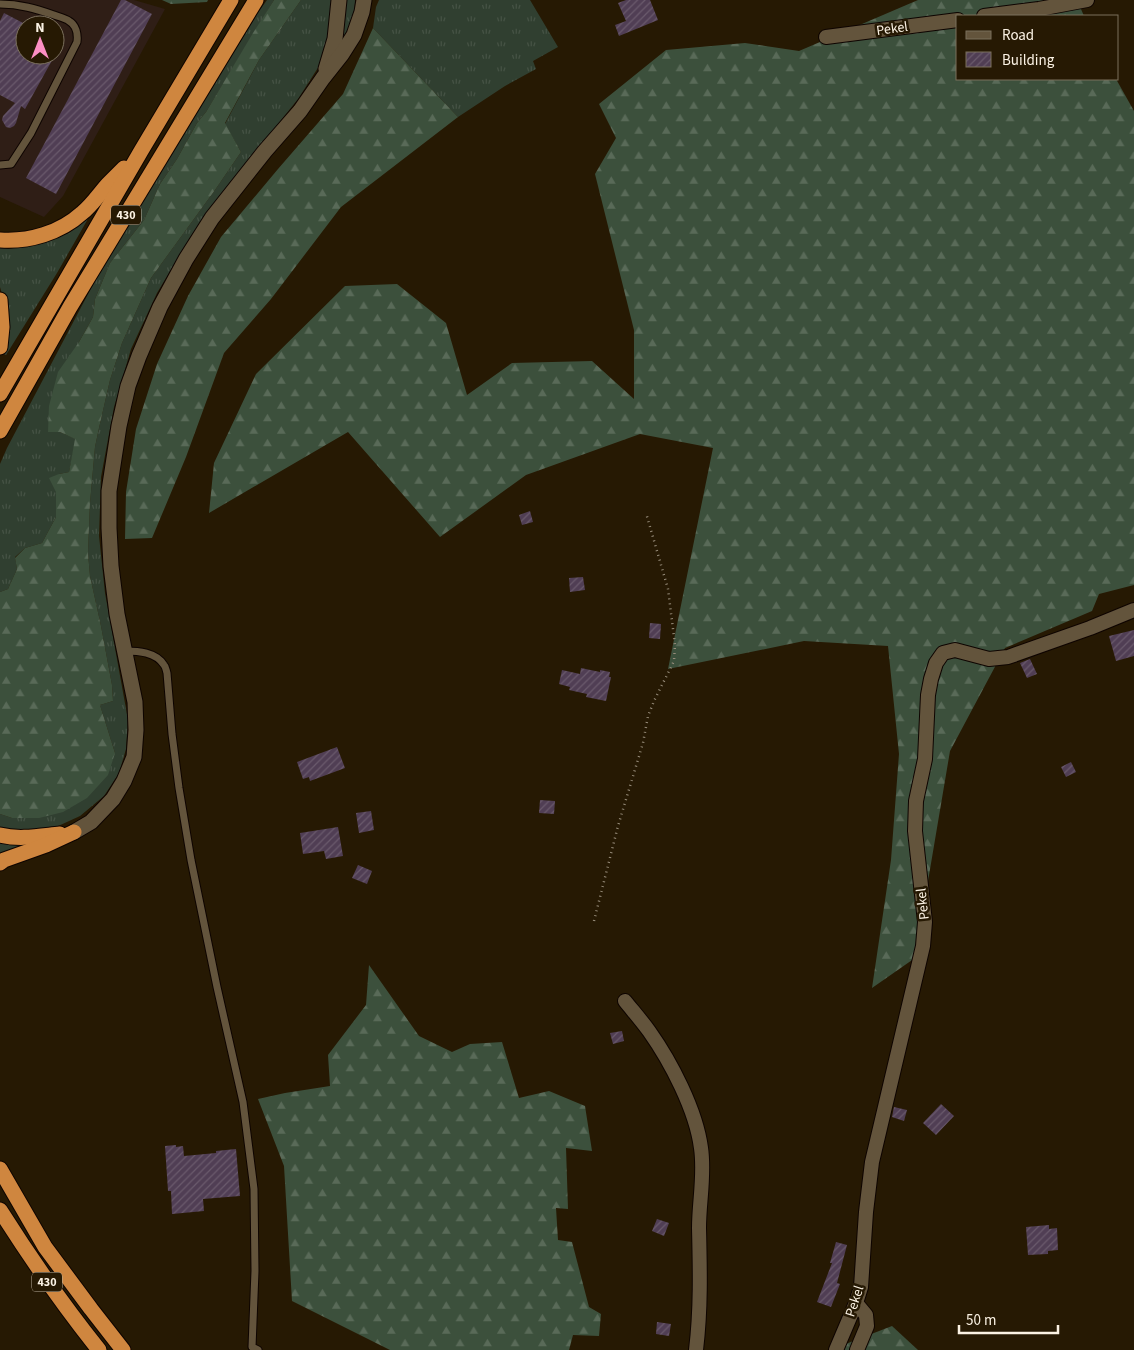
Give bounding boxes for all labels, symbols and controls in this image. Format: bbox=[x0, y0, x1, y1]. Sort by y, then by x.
north arrow bbox=[15, 15, 65, 65]
legend bbox=[956, 15, 1119, 80]
street label: Pekel bbox=[875, 17, 910, 41]
text: N bbox=[35, 18, 45, 38]
text: Road bbox=[1002, 25, 1034, 46]
text: Building bbox=[1002, 50, 1055, 71]
road number: 430 bbox=[111, 206, 141, 224]
street label: Pekel bbox=[911, 887, 935, 921]
road number: 430 bbox=[32, 1272, 62, 1291]
street label: Pekel bbox=[841, 1283, 869, 1319]
scale bar bbox=[959, 1302, 1058, 1334]
text: 50 m bbox=[966, 1310, 996, 1331]

